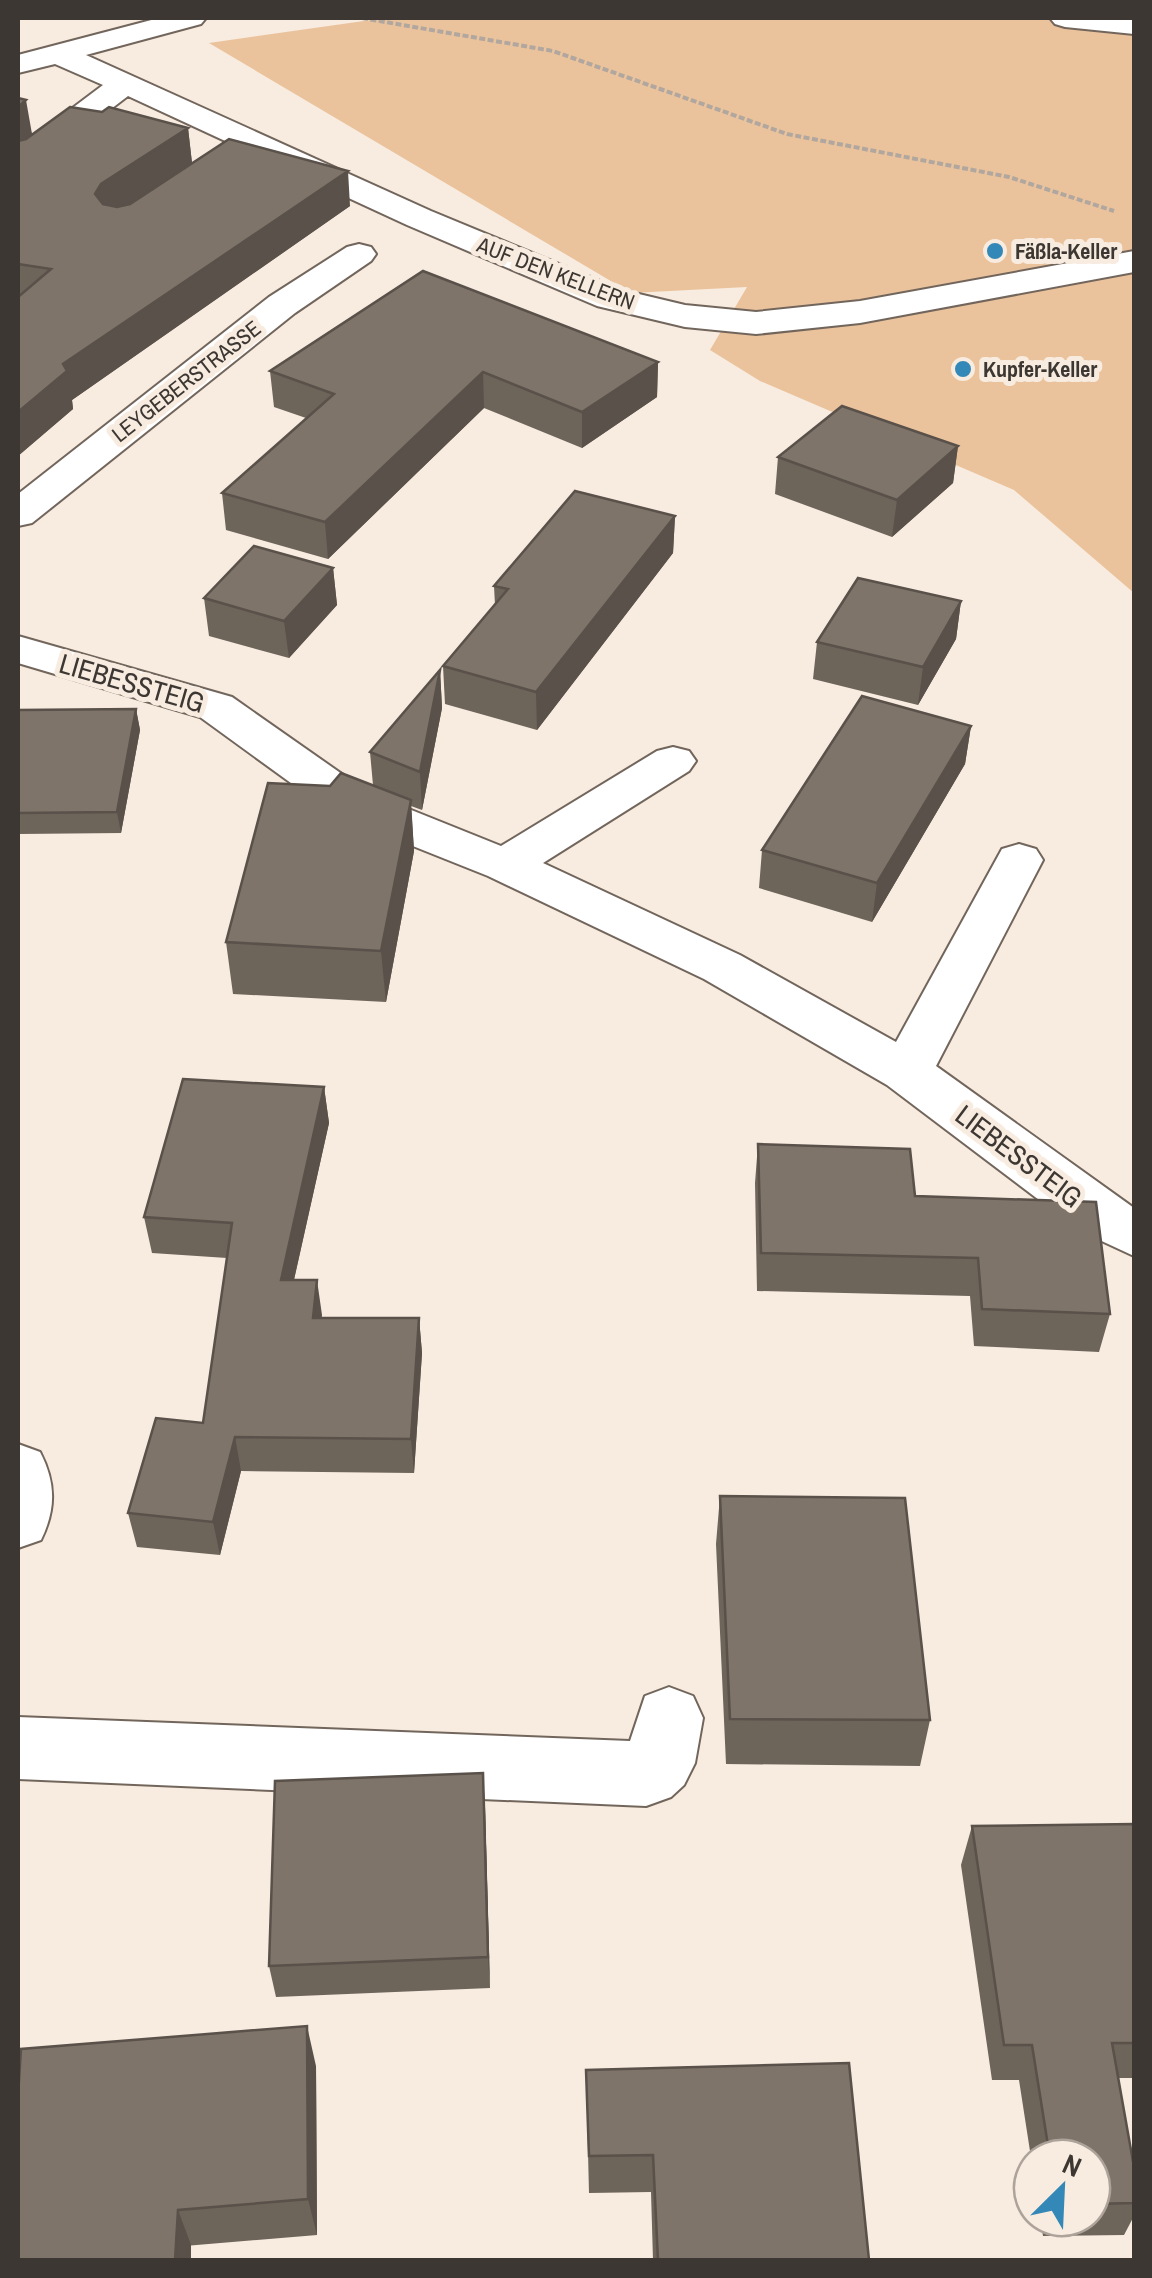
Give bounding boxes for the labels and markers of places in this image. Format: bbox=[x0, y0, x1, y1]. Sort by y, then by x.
place label: Fäßla-Keller bbox=[1015, 236, 1117, 266]
marker: Fäßla-Keller bbox=[984, 240, 1006, 262]
place label: Kupfer-Keller bbox=[983, 354, 1097, 384]
marker: Kupfer-Keller bbox=[952, 358, 974, 380]

